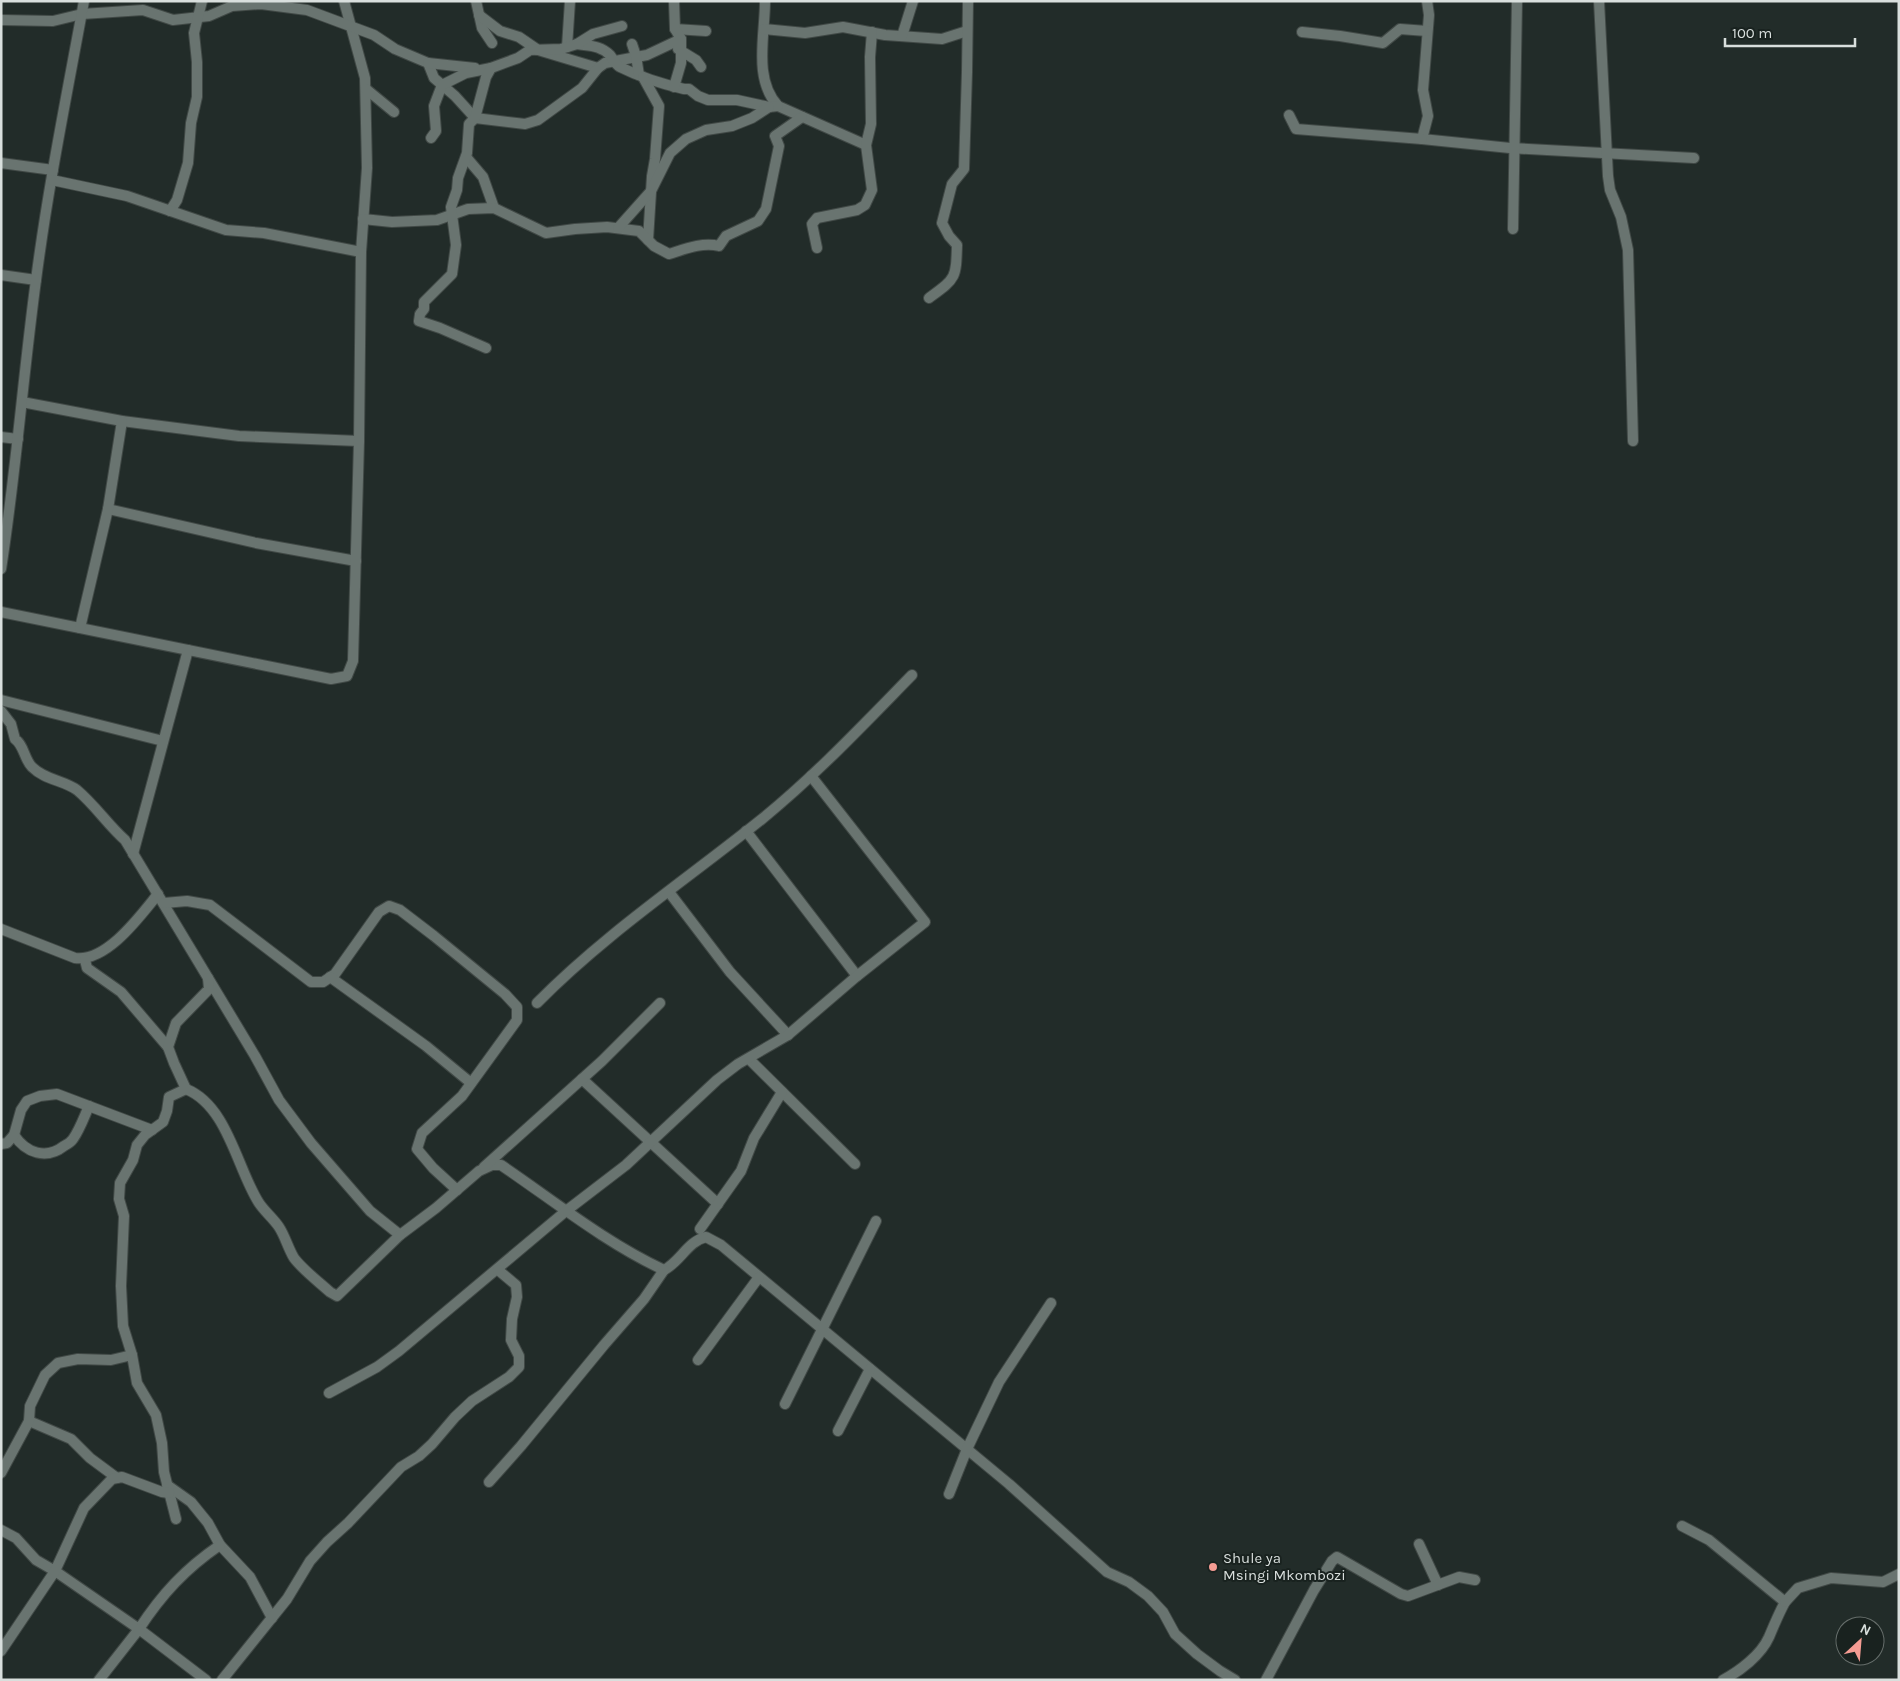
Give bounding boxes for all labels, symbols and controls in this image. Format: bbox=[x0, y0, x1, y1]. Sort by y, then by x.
scale bar bbox=[1725, 15, 1855, 47]
text: 100 m bbox=[1732, 24, 1772, 42]
place label: Shule ya Msingi Mkombozi bbox=[1223, 1549, 1346, 1584]
marker: Shule ya Msingi Mkombozi bbox=[1207, 1561, 1219, 1573]
north arrow bbox=[1835, 1616, 1885, 1666]
text: N bbox=[1857, 1620, 1874, 1640]

